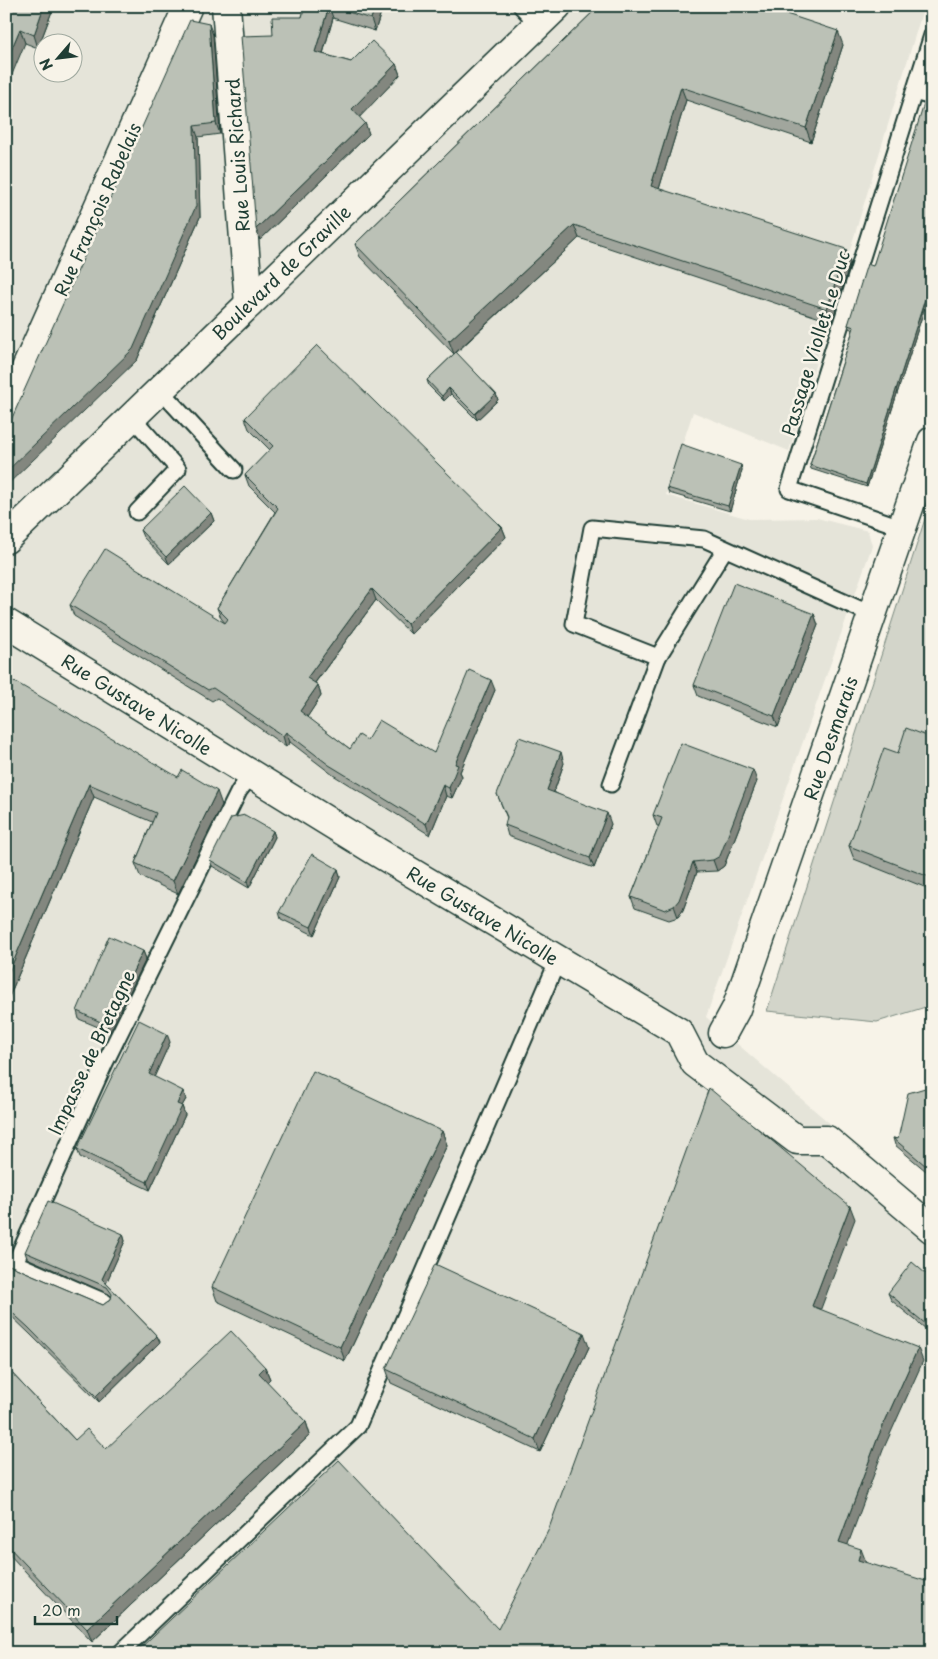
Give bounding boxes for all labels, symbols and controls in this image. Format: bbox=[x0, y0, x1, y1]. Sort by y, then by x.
north arrow bbox=[32, 32, 82, 82]
text: N bbox=[34, 55, 58, 74]
street label: Rue Louis Richard bbox=[218, 77, 256, 233]
street label: Rue François Rabelais bbox=[47, 118, 147, 300]
street label: Boulevard de Graville bbox=[205, 198, 357, 346]
street label: Passage Viollet Le Duc bbox=[774, 247, 856, 439]
street label: Rue Gustave Nicolle bbox=[57, 647, 218, 761]
street label: Rue Desmarais bbox=[796, 673, 864, 803]
street label: Rue Gustave Nicolle bbox=[402, 859, 564, 971]
street label: Impasse de Bretagne bbox=[41, 965, 141, 1139]
scale bar bbox=[35, 1594, 118, 1626]
text: 20 m bbox=[42, 1598, 81, 1621]

